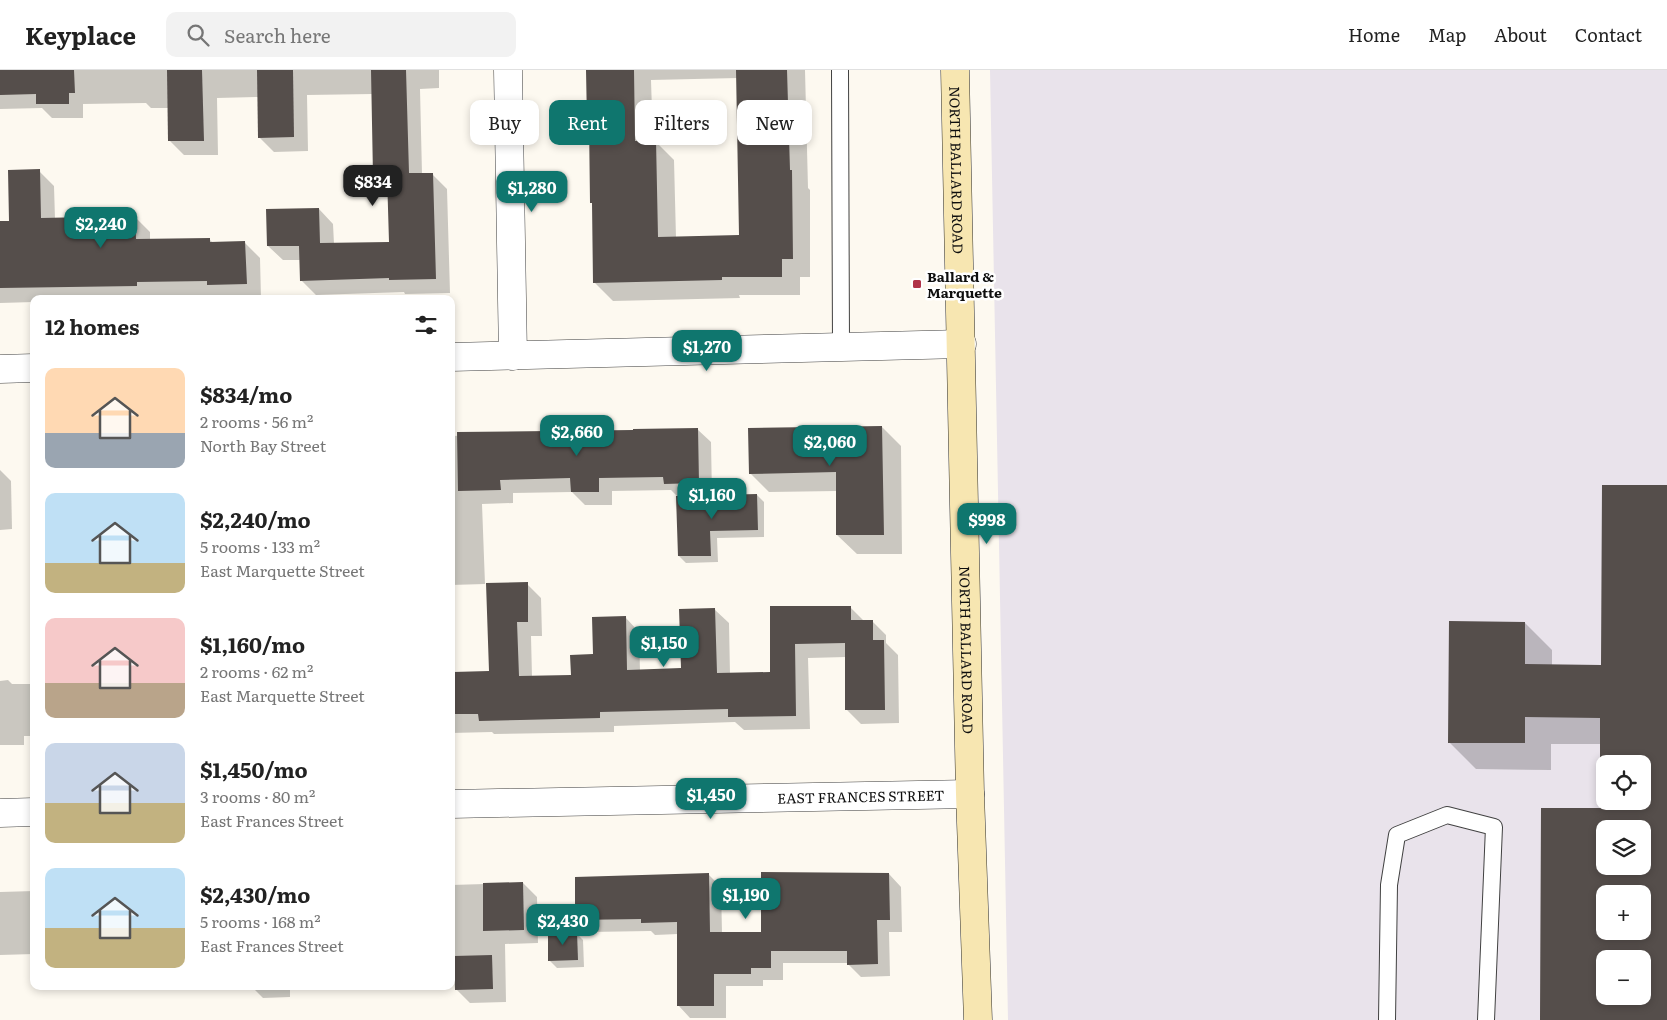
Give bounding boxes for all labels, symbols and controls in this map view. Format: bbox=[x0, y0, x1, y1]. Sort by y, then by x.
search box bbox=[166, 12, 516, 57]
text: Keyplace bbox=[25, 17, 136, 52]
icon: search bbox=[184, 21, 212, 49]
text: Search here bbox=[224, 21, 331, 49]
text: Home bbox=[1348, 21, 1400, 48]
text: Map bbox=[1428, 21, 1466, 48]
text: About bbox=[1494, 21, 1547, 48]
text: Contact bbox=[1575, 21, 1642, 48]
street label: NORTH BALLARD ROAD bbox=[945, 86, 969, 254]
chip: Buy bbox=[470, 100, 539, 145]
chip: Rent bbox=[549, 100, 625, 145]
chip: Filters bbox=[635, 100, 727, 145]
chip: New bbox=[737, 100, 812, 145]
pin: $834 bbox=[343, 164, 403, 207]
text: $834 bbox=[354, 169, 392, 193]
pin: $1,280 bbox=[491, 170, 573, 213]
text: $1,280 bbox=[507, 175, 557, 199]
pin: $2,240 bbox=[60, 206, 142, 249]
text: $2,240 bbox=[75, 211, 127, 235]
place label: Ballard & Marquette bbox=[927, 266, 1002, 302]
marker: Ballard & Marquette bbox=[911, 278, 923, 290]
text: 12 homes bbox=[45, 310, 139, 341]
icon: filters bbox=[412, 311, 440, 339]
pin: $1,270 bbox=[666, 330, 748, 372]
text: $1,270 bbox=[683, 334, 731, 358]
text: $834/mo bbox=[200, 378, 292, 409]
icon: home bbox=[85, 388, 145, 448]
text: 2 rooms · 56 m² bbox=[200, 409, 313, 433]
pin: $2,660 bbox=[536, 414, 618, 457]
text: $2,660 bbox=[551, 419, 603, 443]
pin: $2,060 bbox=[789, 424, 871, 467]
text: $2,060 bbox=[804, 429, 856, 453]
text: North Bay Street bbox=[200, 433, 326, 457]
pin: $1,160 bbox=[671, 478, 753, 520]
text: $1,160 bbox=[688, 482, 736, 506]
pin: $998 bbox=[957, 502, 1017, 545]
text: $2,240/mo bbox=[200, 503, 311, 534]
text: $998 bbox=[968, 507, 1006, 531]
icon: home bbox=[85, 513, 145, 573]
text: 5 rooms · 133 m² bbox=[200, 534, 320, 558]
text: East Marquette Street bbox=[200, 558, 365, 582]
street label: NORTH BALLARD ROAD bbox=[955, 566, 979, 734]
pin: $1,150 bbox=[623, 626, 705, 668]
text: $1,160/mo bbox=[200, 628, 305, 659]
text: $1,150 bbox=[641, 630, 687, 654]
icon: home bbox=[85, 638, 145, 698]
text: 2 rooms · 62 m² bbox=[200, 659, 313, 683]
text: East Marquette Street bbox=[200, 683, 365, 707]
text: $1,450/mo bbox=[200, 753, 308, 784]
map controls bbox=[1596, 755, 1651, 1005]
button: locate bbox=[1596, 755, 1651, 810]
icon: home bbox=[85, 763, 145, 823]
pin: $1,450 bbox=[670, 778, 752, 820]
text: $1,450 bbox=[686, 782, 736, 806]
text: 3 rooms · 80 m² bbox=[200, 784, 315, 808]
street label: EAST FRANCES STREET bbox=[777, 784, 945, 808]
text: East Frances Street bbox=[200, 808, 344, 832]
button: layers bbox=[1596, 820, 1651, 875]
text: $2,430/mo bbox=[200, 878, 310, 909]
pin: $1,190 bbox=[705, 878, 787, 920]
text: $1,190 bbox=[722, 882, 770, 906]
button: + bbox=[1596, 885, 1651, 940]
icon: home bbox=[85, 888, 145, 948]
pin: $2,430 bbox=[522, 904, 604, 946]
text: $2,430 bbox=[537, 908, 589, 932]
text: 5 rooms · 168 m² bbox=[200, 909, 321, 933]
text: East Frances Street bbox=[200, 933, 344, 957]
button: − bbox=[1596, 950, 1651, 1005]

